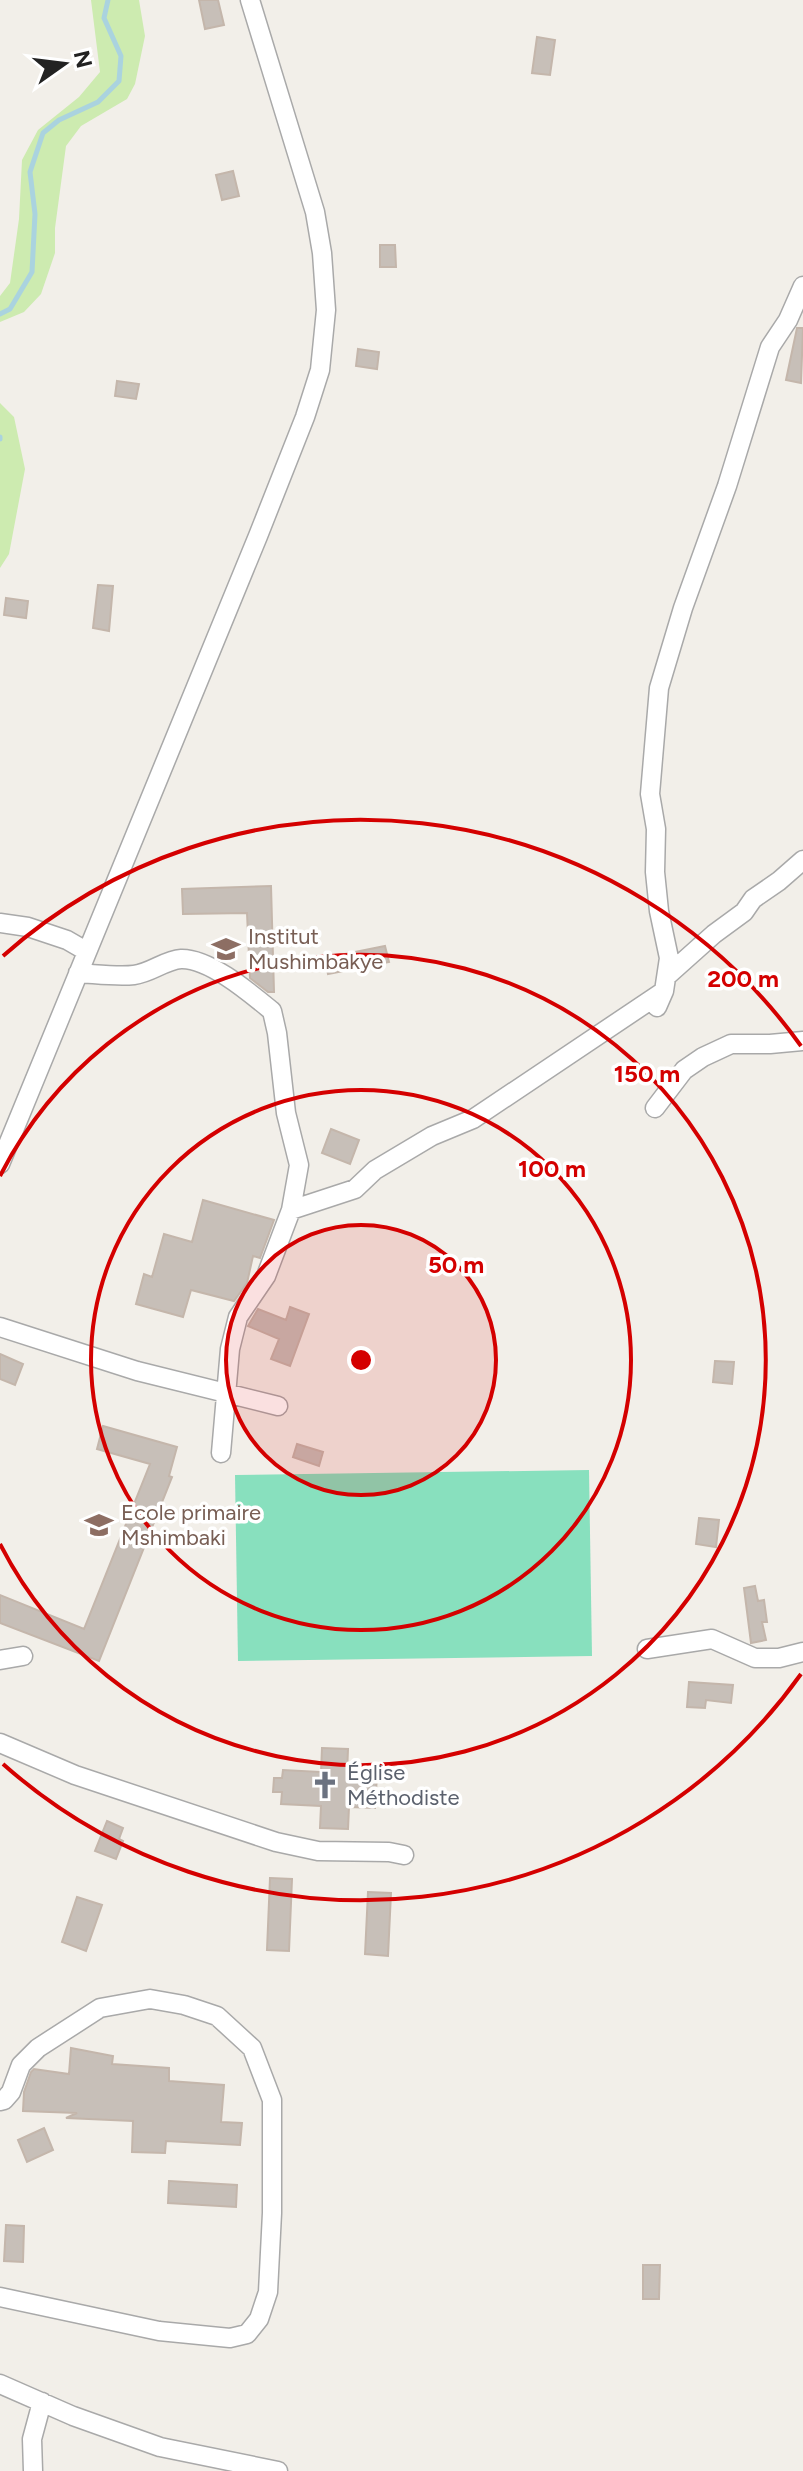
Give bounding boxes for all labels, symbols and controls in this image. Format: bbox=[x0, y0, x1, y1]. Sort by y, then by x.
north arrow bbox=[24, 24, 104, 104]
text: N bbox=[68, 48, 98, 71]
place label: Institut Mushimbakye bbox=[248, 923, 383, 975]
school or university icon: Institut Mushimbakye bbox=[211, 934, 241, 964]
text: 200 m bbox=[707, 964, 779, 993]
text: 150 m bbox=[614, 1059, 680, 1088]
text: 100 m bbox=[518, 1154, 586, 1183]
text: 50 m bbox=[428, 1250, 484, 1279]
centre of rings bbox=[347, 1346, 375, 1374]
place label: Ecole primaire Mshimbaki bbox=[121, 1499, 261, 1551]
school or university icon: Ecole primaire Mshimbaki bbox=[84, 1510, 114, 1540]
place label: Église Méthodiste bbox=[347, 1759, 460, 1811]
church icon: Église Méthodiste bbox=[310, 1770, 340, 1800]

